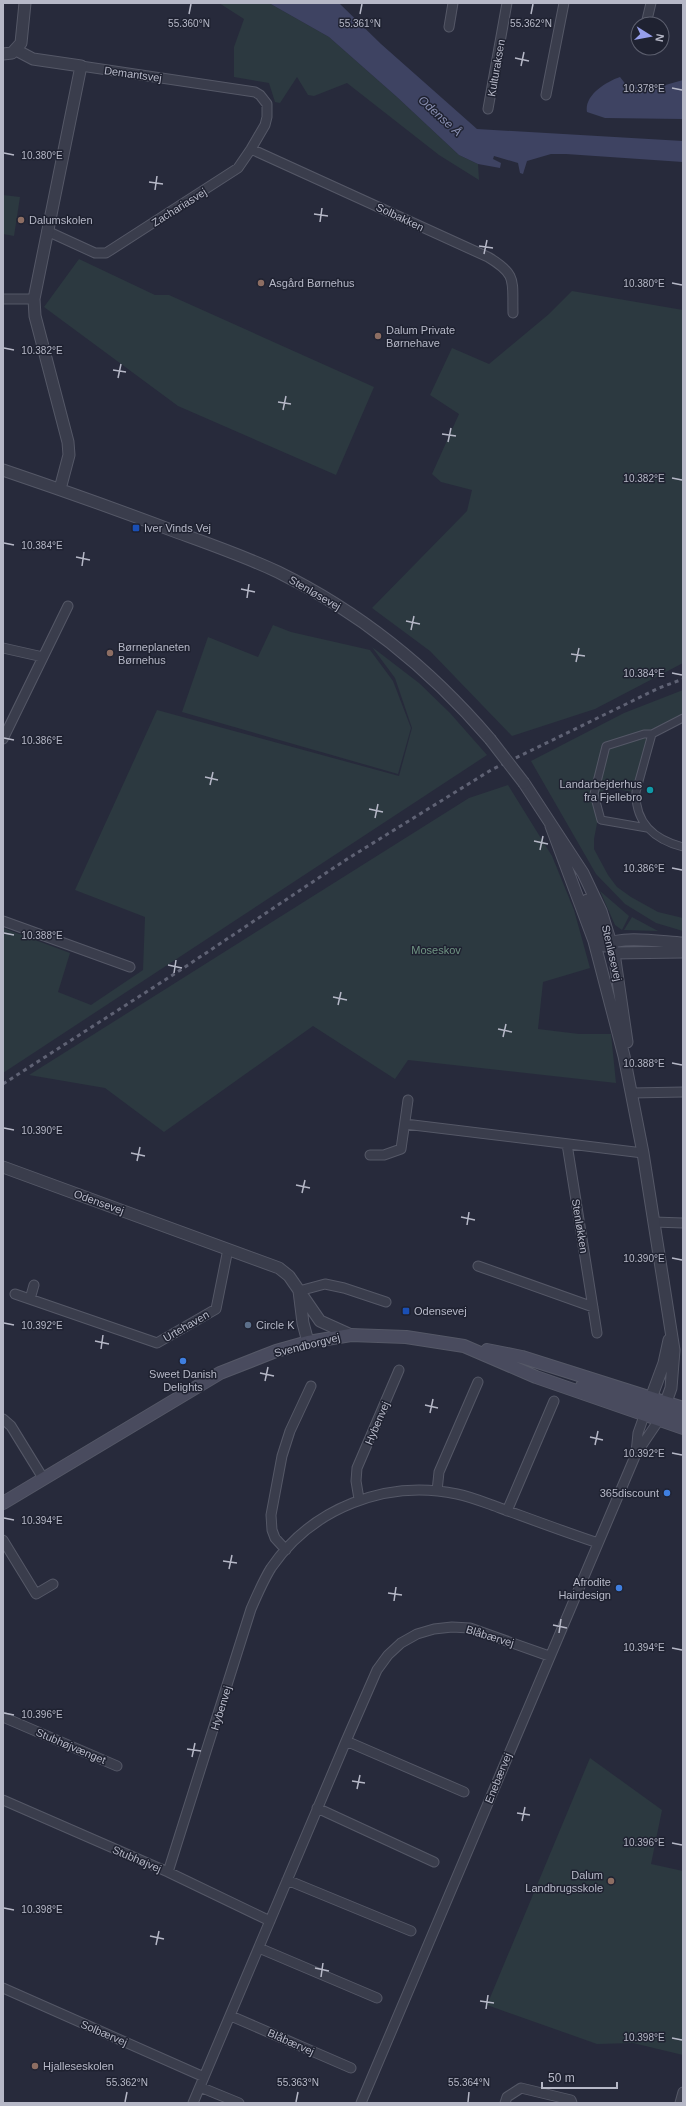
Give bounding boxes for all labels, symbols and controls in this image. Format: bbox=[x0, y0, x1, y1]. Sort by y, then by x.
north arrow bbox=[630, 16, 670, 56]
text: 55.360°N bbox=[168, 18, 210, 29]
text: 55.361°N bbox=[339, 18, 381, 29]
text: 55.362°N bbox=[510, 18, 552, 29]
text: N bbox=[653, 33, 666, 43]
street label: Kulturaksen bbox=[485, 38, 507, 98]
street label: Demantsvej bbox=[103, 64, 163, 84]
text: 10.378°E bbox=[623, 83, 665, 94]
water label: Odense Å bbox=[415, 92, 465, 139]
text: 10.380°E bbox=[21, 150, 63, 161]
street label: Zachariasvej bbox=[149, 185, 209, 229]
street label: Solbakken bbox=[374, 201, 426, 233]
place label: Dalumskolen bbox=[29, 214, 93, 226]
marker: Dalumskolen bbox=[16, 215, 26, 225]
place label: Asgård Børnehus bbox=[269, 277, 355, 289]
marker: Asgård Børnehus bbox=[256, 278, 266, 288]
text: 10.380°E bbox=[623, 278, 665, 289]
place label: Dalum Private Børnehave bbox=[386, 324, 455, 349]
marker: Dalum Private Børnehave bbox=[373, 331, 383, 341]
text: 10.382°E bbox=[21, 345, 63, 356]
text: 10.382°E bbox=[623, 473, 665, 484]
place label: Iver Vinds Vej bbox=[144, 522, 211, 534]
marker: Iver Vinds Vej bbox=[131, 523, 141, 533]
text: 10.384°E bbox=[21, 540, 63, 551]
street label: Stenløsevej bbox=[287, 573, 343, 613]
place label: Børneplaneten Børnehus bbox=[118, 641, 190, 666]
marker: Børneplaneten Børnehus bbox=[105, 648, 115, 658]
text: 10.384°E bbox=[623, 668, 665, 679]
text: 10.386°E bbox=[21, 735, 63, 746]
place label: Landarbejderhus fra Fjellebro bbox=[559, 778, 642, 803]
marker: Landarbejderhus fra Fjellebro bbox=[645, 785, 655, 795]
text: 10.386°E bbox=[623, 863, 665, 874]
street label: Stenløsevej bbox=[600, 924, 624, 982]
text: 10.388°E bbox=[21, 930, 63, 941]
park label: Moseskov bbox=[411, 944, 461, 956]
text: 10.388°E bbox=[623, 1058, 665, 1069]
text: 10.390°E bbox=[21, 1125, 63, 1136]
street label: Odensevej bbox=[72, 1187, 126, 1217]
street label: Stenløkken bbox=[570, 1198, 590, 1254]
text: 10.390°E bbox=[623, 1253, 665, 1264]
place label: Odensevej bbox=[414, 1305, 467, 1317]
marker: Odensevej bbox=[401, 1306, 411, 1316]
street label: Urtehaven bbox=[161, 1308, 211, 1344]
place label: Circle K bbox=[256, 1319, 295, 1331]
text: 10.392°E bbox=[21, 1320, 63, 1331]
marker: Circle K bbox=[243, 1320, 253, 1330]
street label: Svendborgvej bbox=[273, 1331, 341, 1359]
marker: Sweet Danish Delights bbox=[178, 1356, 188, 1366]
place label: Sweet Danish Delights bbox=[149, 1368, 217, 1393]
street label: Hybenvej bbox=[363, 1400, 391, 1446]
text: 10.392°E bbox=[623, 1448, 665, 1459]
place label: 365discount bbox=[600, 1487, 659, 1499]
marker: 365discount bbox=[662, 1488, 672, 1498]
text: 10.394°E bbox=[21, 1515, 63, 1526]
place label: Afrodite Hairdesign bbox=[558, 1576, 611, 1601]
marker: Afrodite Hairdesign bbox=[614, 1583, 624, 1593]
street label: Blåbærvej bbox=[465, 1623, 515, 1649]
text: 10.394°E bbox=[623, 1642, 665, 1653]
street label: Hybenvej bbox=[209, 1684, 233, 1732]
text: 10.396°E bbox=[21, 1709, 63, 1720]
street label: Stubhøjvænget bbox=[34, 1726, 108, 1766]
street label: Enebærvej bbox=[482, 1751, 514, 1805]
text: 10.396°E bbox=[623, 1837, 665, 1848]
street label: Stubhøjvej bbox=[111, 1843, 163, 1875]
place label: Dalum Landbrugsskole bbox=[525, 1869, 603, 1894]
marker: Dalum Landbrugsskole bbox=[606, 1876, 616, 1886]
text: 10.398°E bbox=[21, 1904, 63, 1915]
street label: Solbærvej bbox=[79, 2018, 129, 2048]
street label: Blåbærvej bbox=[266, 2026, 316, 2058]
text: 10.398°E bbox=[623, 2032, 665, 2043]
place label: Hjalleseskolen bbox=[43, 2060, 114, 2072]
marker: Hjalleseskolen bbox=[30, 2061, 40, 2071]
scale bar bbox=[542, 2064, 617, 2090]
text: 50 m bbox=[548, 2071, 575, 2085]
text: 55.362°N bbox=[106, 2077, 148, 2088]
text: 55.363°N bbox=[277, 2077, 319, 2088]
text: 55.364°N bbox=[448, 2077, 490, 2088]

